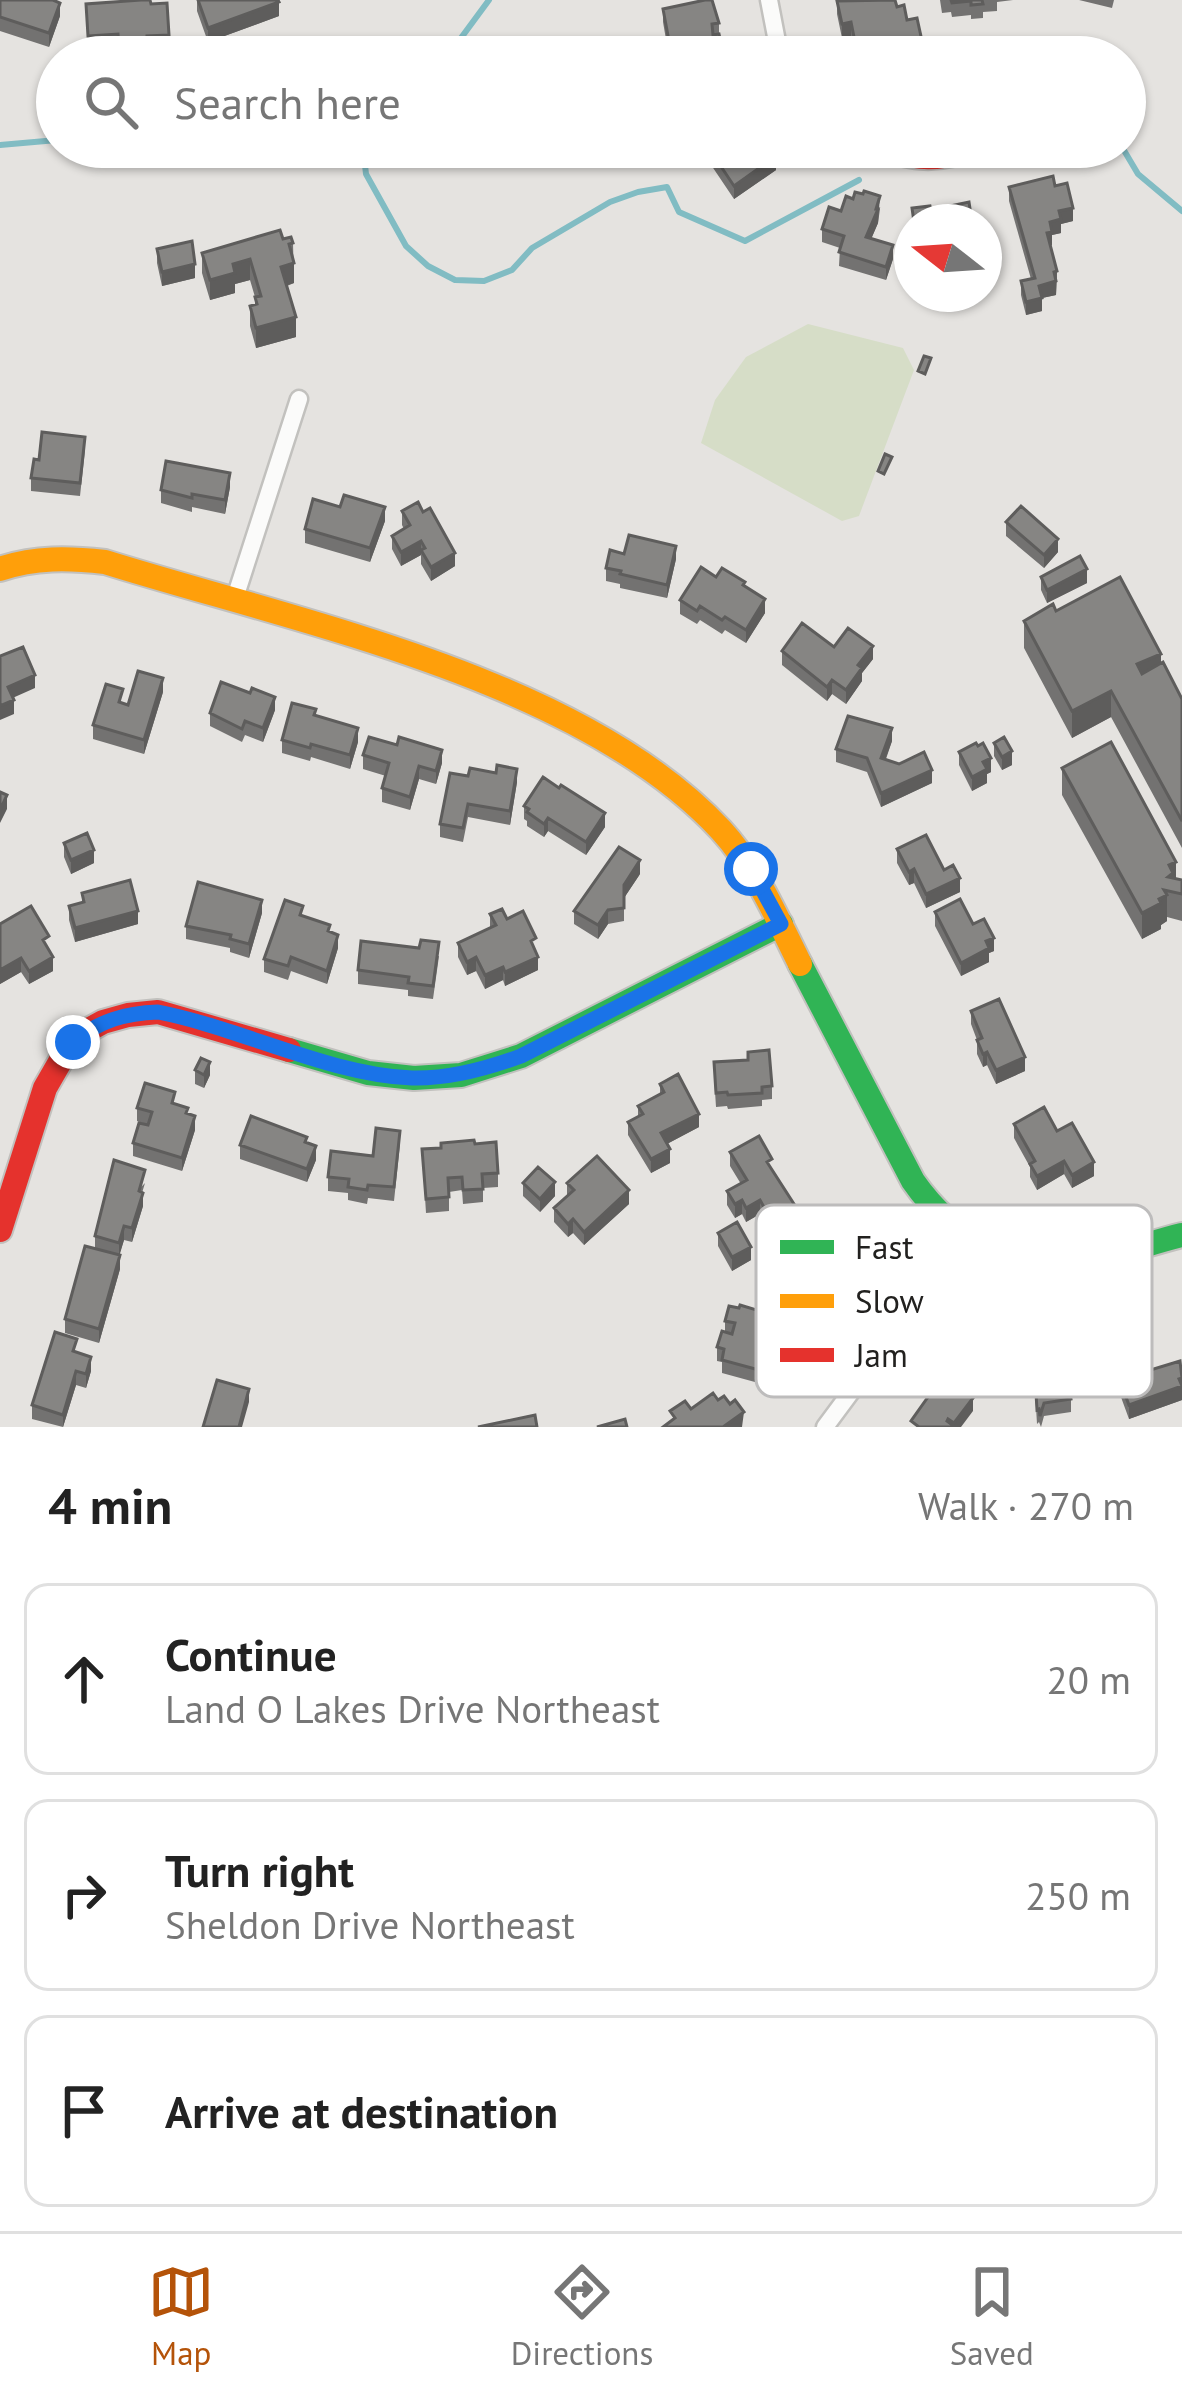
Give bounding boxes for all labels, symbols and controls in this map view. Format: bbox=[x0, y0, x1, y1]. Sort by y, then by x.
search box bbox=[36, 36, 1146, 168]
icon: search bbox=[78, 69, 144, 135]
text: Search here bbox=[174, 73, 401, 131]
north arrow bbox=[894, 204, 1002, 312]
route start bbox=[724, 842, 778, 896]
route end bbox=[46, 1015, 100, 1069]
legend bbox=[756, 1205, 1152, 1397]
text: Fast bbox=[855, 1225, 914, 1268]
text: Slow bbox=[855, 1279, 924, 1322]
text: Jam bbox=[853, 1333, 908, 1376]
text: 4 min bbox=[48, 1472, 172, 1538]
text: Walk · 270 m bbox=[918, 1480, 1134, 1531]
text: Continue bbox=[165, 1625, 337, 1683]
icon: ahead bbox=[51, 1646, 117, 1712]
text: 20 m bbox=[1046, 1654, 1131, 1705]
text: Land O Lakes Drive Northeast bbox=[165, 1683, 660, 1734]
text: Turn right bbox=[165, 1841, 354, 1899]
icon: right bbox=[51, 1862, 117, 1928]
text: 250 m bbox=[1025, 1870, 1131, 1921]
text: Sheldon Drive Northeast bbox=[165, 1899, 575, 1950]
icon: arrive bbox=[51, 2078, 117, 2144]
text: Arrive at destination bbox=[165, 2082, 558, 2140]
tab: Map bbox=[148, 2259, 214, 2374]
tab: Directions bbox=[511, 2259, 653, 2374]
tab: Saved bbox=[950, 2259, 1034, 2374]

